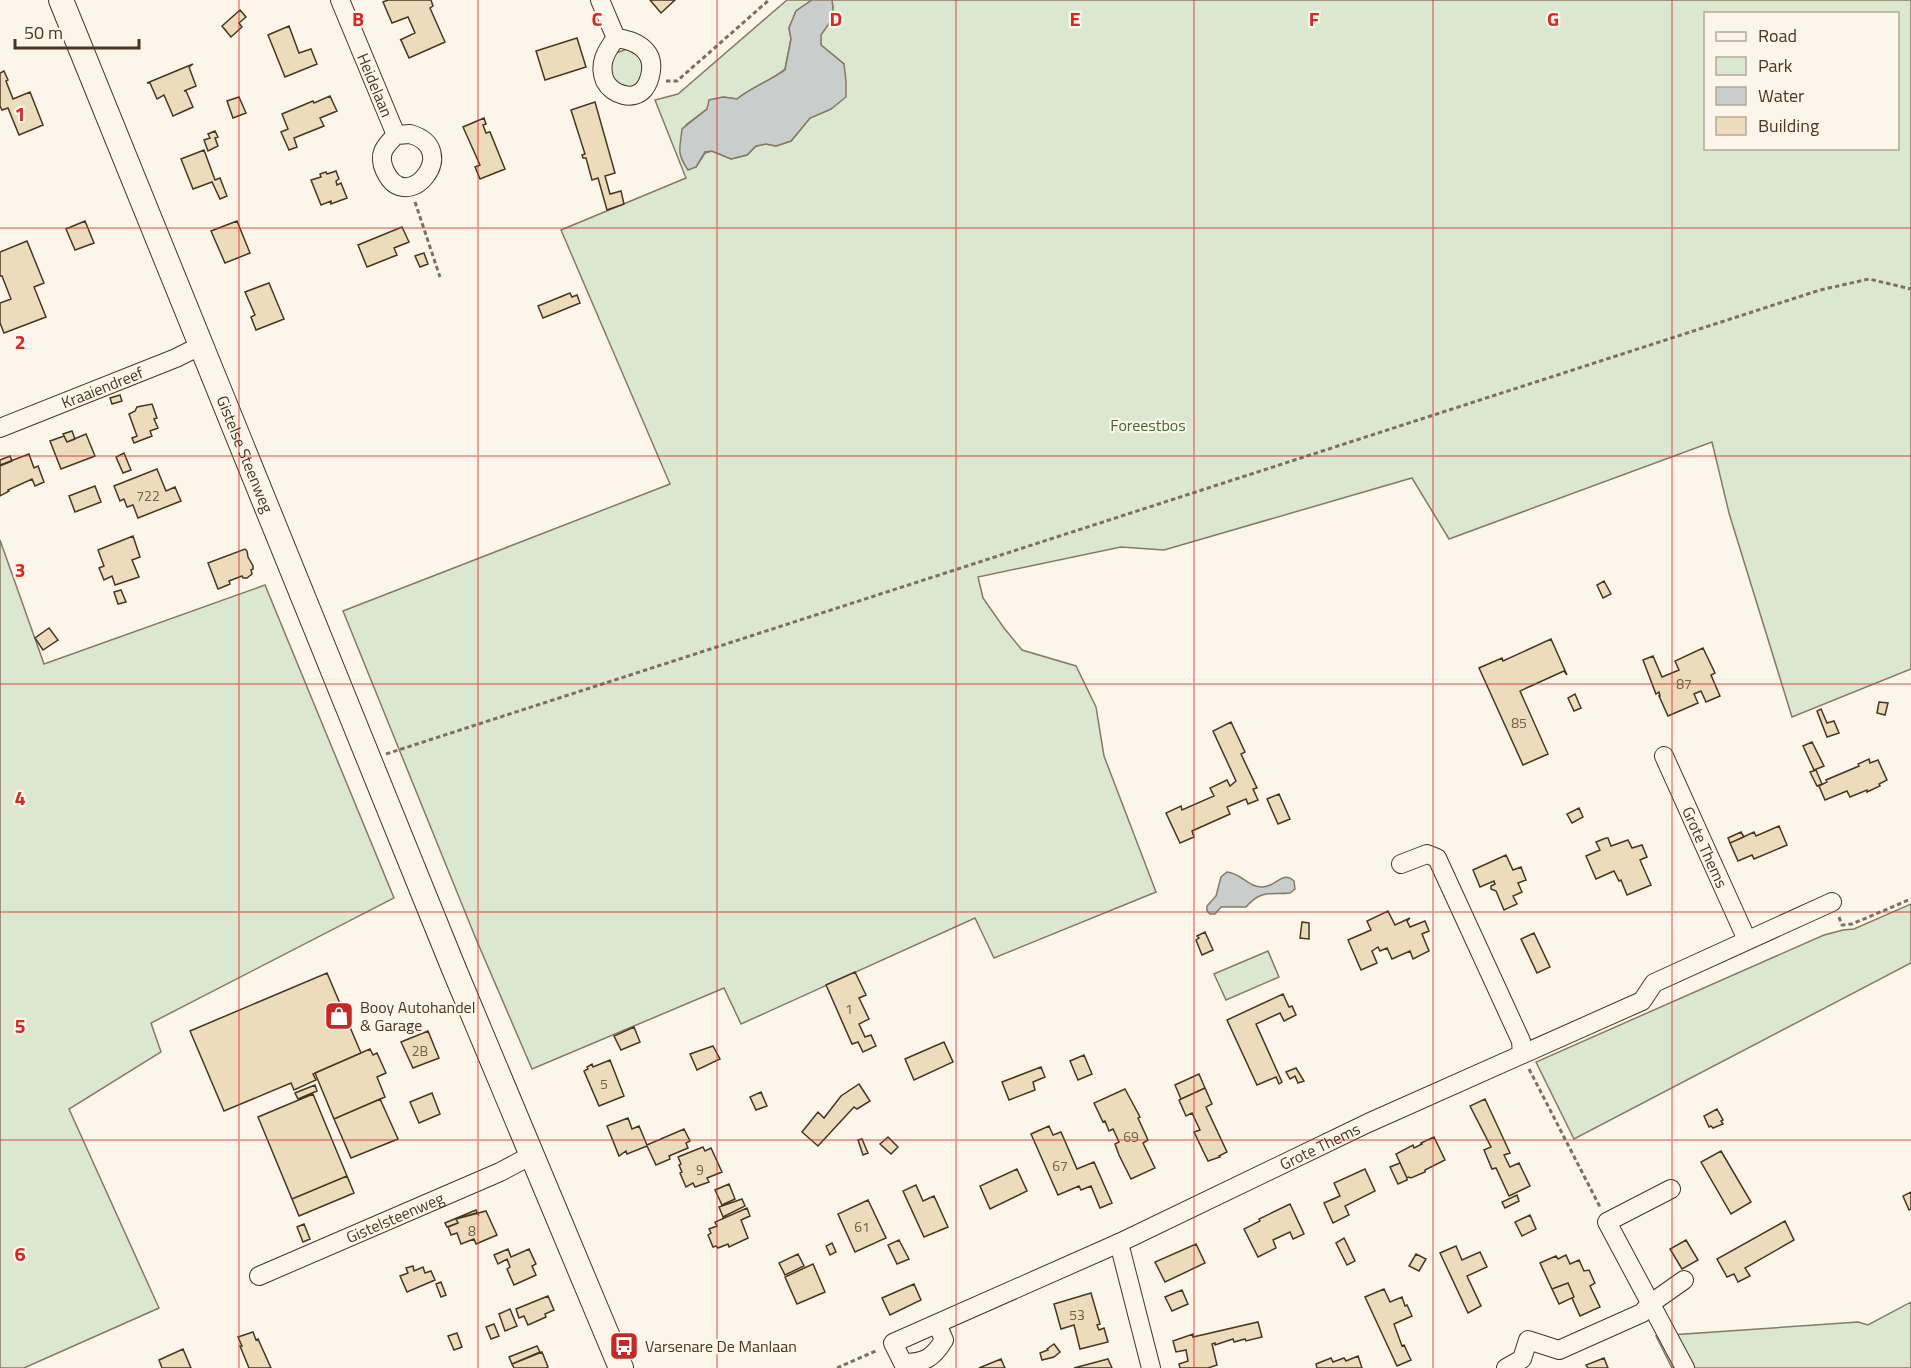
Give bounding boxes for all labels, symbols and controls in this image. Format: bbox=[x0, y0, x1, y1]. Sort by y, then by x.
text: B bbox=[352, 3, 364, 34]
text: C bbox=[592, 3, 603, 34]
text: D bbox=[830, 3, 842, 34]
text: E bbox=[1069, 3, 1081, 34]
text: F bbox=[1309, 3, 1320, 34]
text: G bbox=[1547, 3, 1559, 34]
scale bar bbox=[15, 12, 140, 50]
legend bbox=[1704, 12, 1899, 150]
text: 50 m bbox=[24, 19, 63, 46]
text: Road bbox=[1758, 22, 1797, 49]
street label: Heidelaan bbox=[351, 49, 399, 121]
text: Park bbox=[1758, 52, 1793, 79]
text: Water bbox=[1758, 82, 1804, 109]
text: 1 bbox=[14, 98, 26, 129]
text: Building bbox=[1758, 112, 1819, 139]
text: 2 bbox=[14, 326, 26, 357]
street label: Kraaiendreef bbox=[58, 360, 147, 414]
street label: Gistelse Steenweg bbox=[211, 392, 280, 516]
park label: Foreestbos bbox=[1110, 413, 1186, 437]
house number: 722 bbox=[136, 485, 160, 506]
text: 3 bbox=[14, 554, 26, 585]
house number: 87 bbox=[1676, 673, 1692, 694]
house number: 85 bbox=[1511, 712, 1527, 733]
text: 4 bbox=[14, 782, 26, 813]
street label: Grote Thems bbox=[1676, 803, 1734, 892]
place label: Booy Autohandel & Garage bbox=[360, 995, 475, 1037]
house number: 1 bbox=[845, 998, 853, 1019]
shop icon: Booy Autohandel & Garage bbox=[323, 1000, 355, 1032]
text: 5 bbox=[14, 1010, 26, 1041]
house number: 2B bbox=[412, 1040, 428, 1061]
house number: 5 bbox=[600, 1073, 608, 1094]
street label: Grote Thems bbox=[1275, 1117, 1364, 1176]
house number: 69 bbox=[1123, 1126, 1139, 1147]
house number: 67 bbox=[1052, 1155, 1068, 1176]
house number: 9 bbox=[696, 1159, 704, 1180]
street label: Gistelsteenweg bbox=[342, 1186, 448, 1249]
house number: 61 bbox=[854, 1216, 870, 1237]
house number: 8 bbox=[468, 1220, 476, 1241]
text: 6 bbox=[14, 1238, 26, 1269]
house number: 53 bbox=[1069, 1304, 1085, 1325]
bus stop icon: Varsenare De Manlaan bbox=[608, 1330, 640, 1362]
place label: Varsenare De Manlaan bbox=[645, 1334, 797, 1358]

